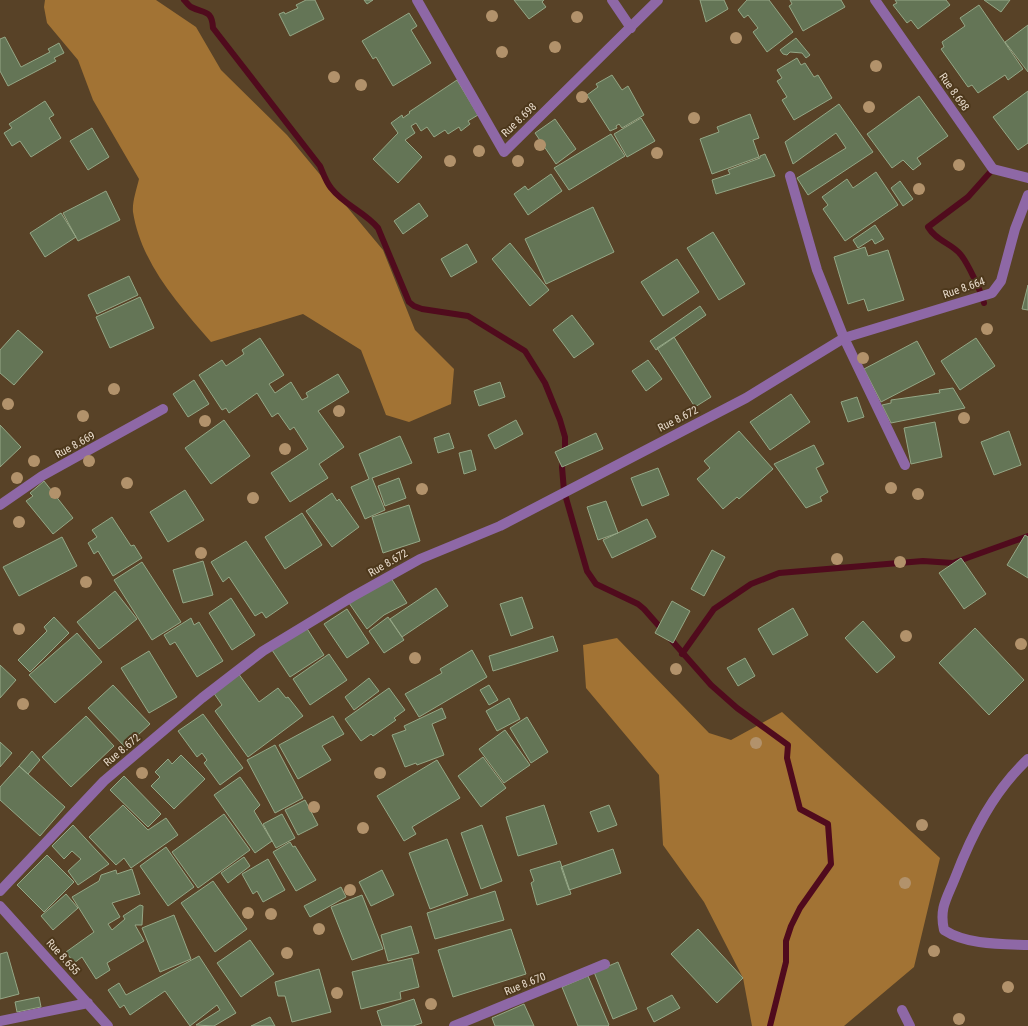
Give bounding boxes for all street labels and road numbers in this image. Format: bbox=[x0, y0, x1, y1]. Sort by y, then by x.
street label: Rue 8.698 bbox=[936, 70, 972, 114]
street label: Rue 8.698 bbox=[499, 100, 539, 140]
street label: Rue 8.664 bbox=[941, 275, 987, 301]
street label: Rue 8.672 bbox=[656, 403, 700, 435]
street label: Rue 8.669 bbox=[53, 429, 97, 461]
street label: Rue 8.672 bbox=[366, 547, 410, 579]
street label: Rue 8.672 bbox=[101, 731, 143, 769]
street label: Rue 8.655 bbox=[44, 936, 82, 978]
street label: Rue 8.670 bbox=[502, 970, 548, 998]

